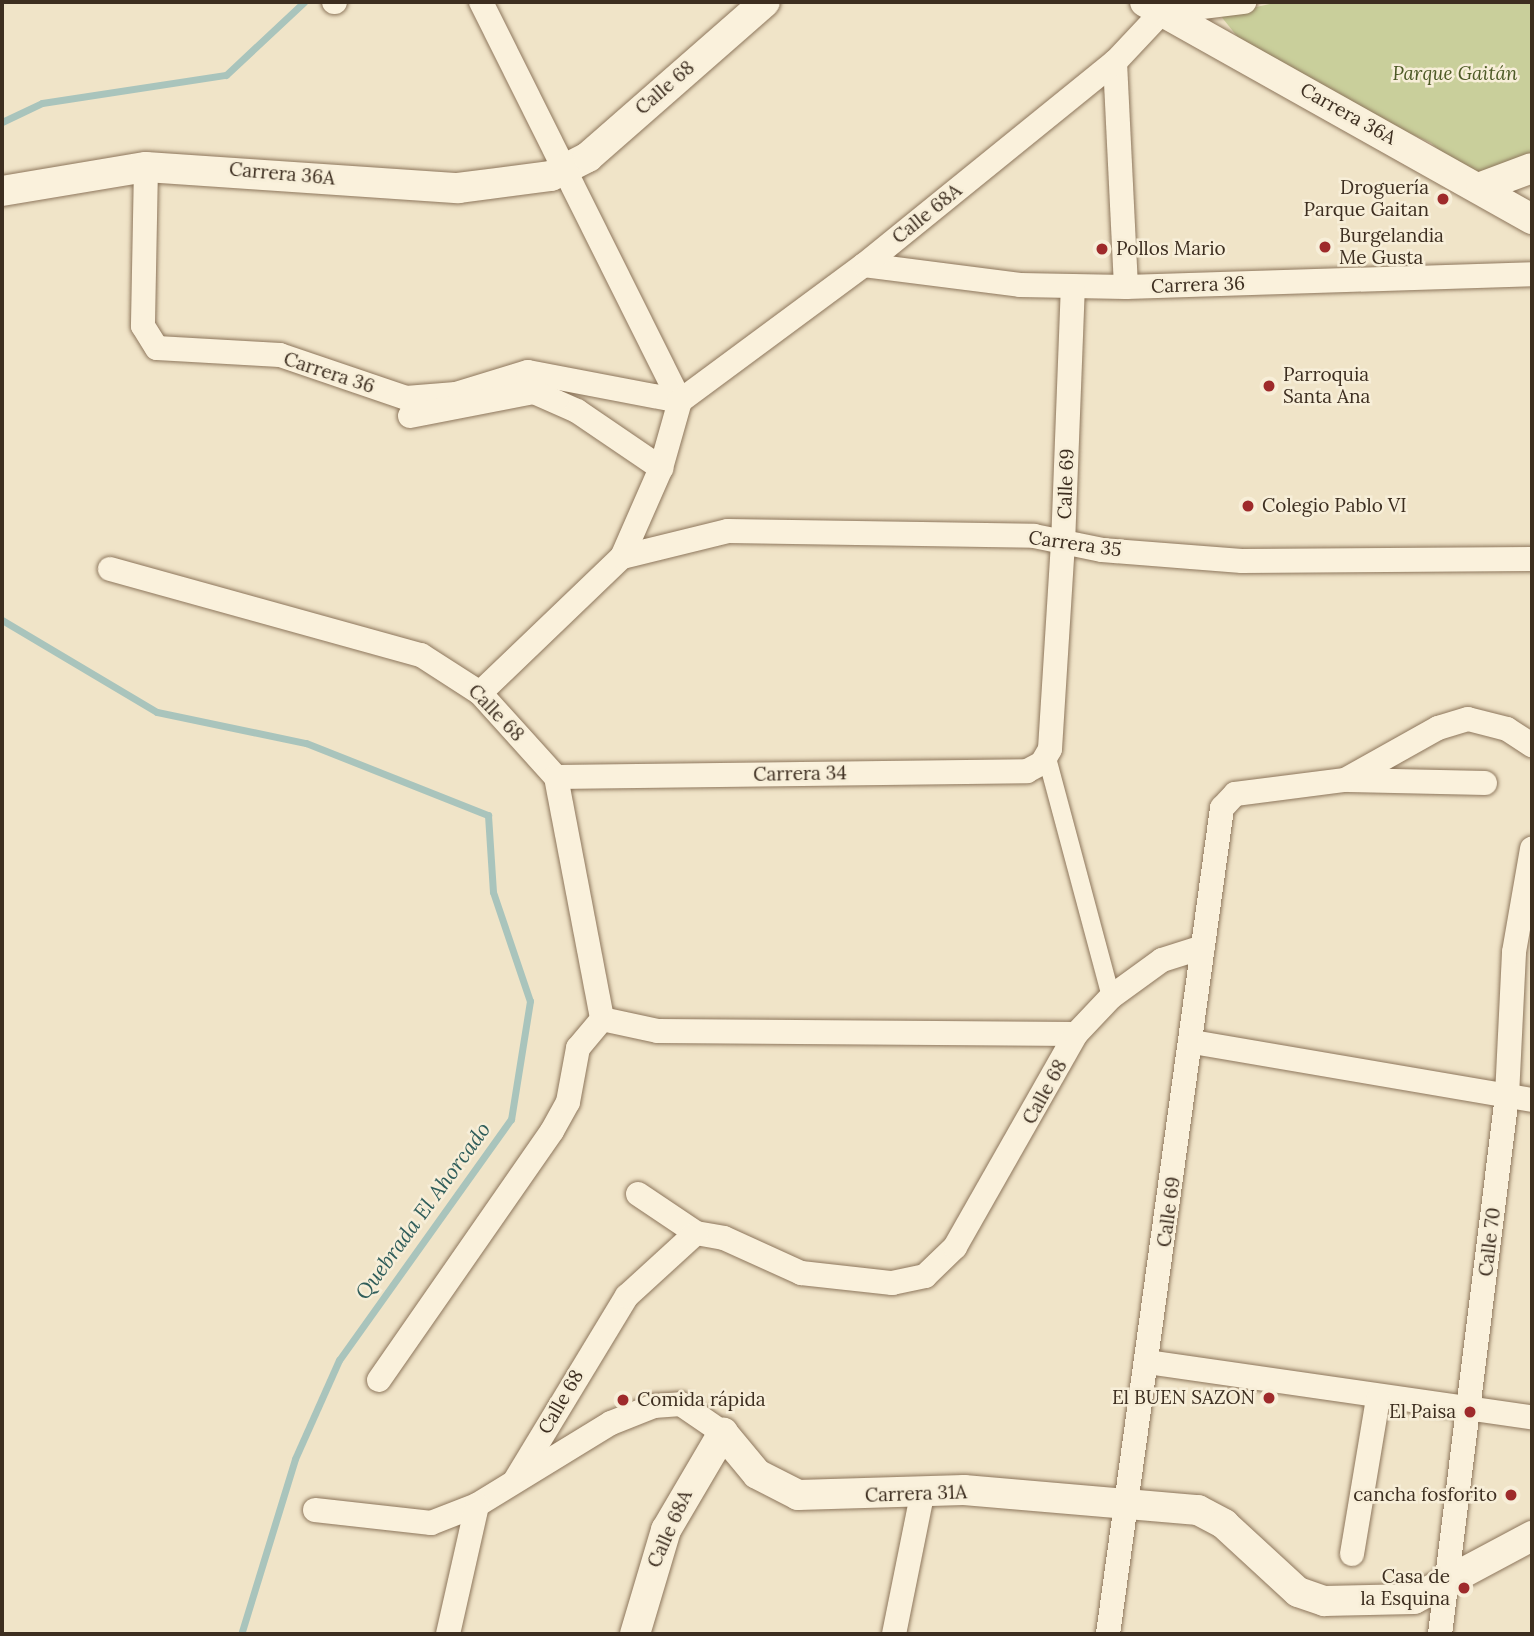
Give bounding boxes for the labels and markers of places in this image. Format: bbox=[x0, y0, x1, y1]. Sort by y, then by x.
place label: Droguería Parque Gaitan bbox=[1304, 177, 1429, 221]
marker: Droguería Parque Gaitan bbox=[1435, 191, 1451, 207]
place label: Burgelandia Me Gusta bbox=[1339, 225, 1444, 269]
place label: Pollos Mario bbox=[1116, 238, 1226, 260]
marker: Burgelandia Me Gusta bbox=[1317, 239, 1333, 255]
marker: Pollos Mario bbox=[1094, 241, 1110, 257]
place label: Parroquia Santa Ana bbox=[1283, 364, 1370, 408]
marker: Parroquia Santa Ana bbox=[1261, 378, 1277, 394]
place label: Colegio Pablo VI bbox=[1262, 495, 1407, 517]
marker: Colegio Pablo VI bbox=[1240, 498, 1256, 514]
place label: El BUEN SAZON bbox=[1112, 1387, 1255, 1409]
place label: Comida rápida bbox=[637, 1389, 766, 1411]
marker: El BUEN SAZON bbox=[1261, 1390, 1277, 1406]
marker: Comida rápida bbox=[615, 1392, 631, 1408]
place label: El Paisa bbox=[1389, 1401, 1456, 1423]
marker: El Paisa bbox=[1462, 1404, 1478, 1420]
place label: cancha fosforito bbox=[1353, 1484, 1497, 1506]
marker: cancha fosforito bbox=[1503, 1487, 1519, 1503]
place label: Casa de la Esquina bbox=[1360, 1566, 1450, 1610]
marker: Casa de la Esquina bbox=[1456, 1580, 1472, 1596]

